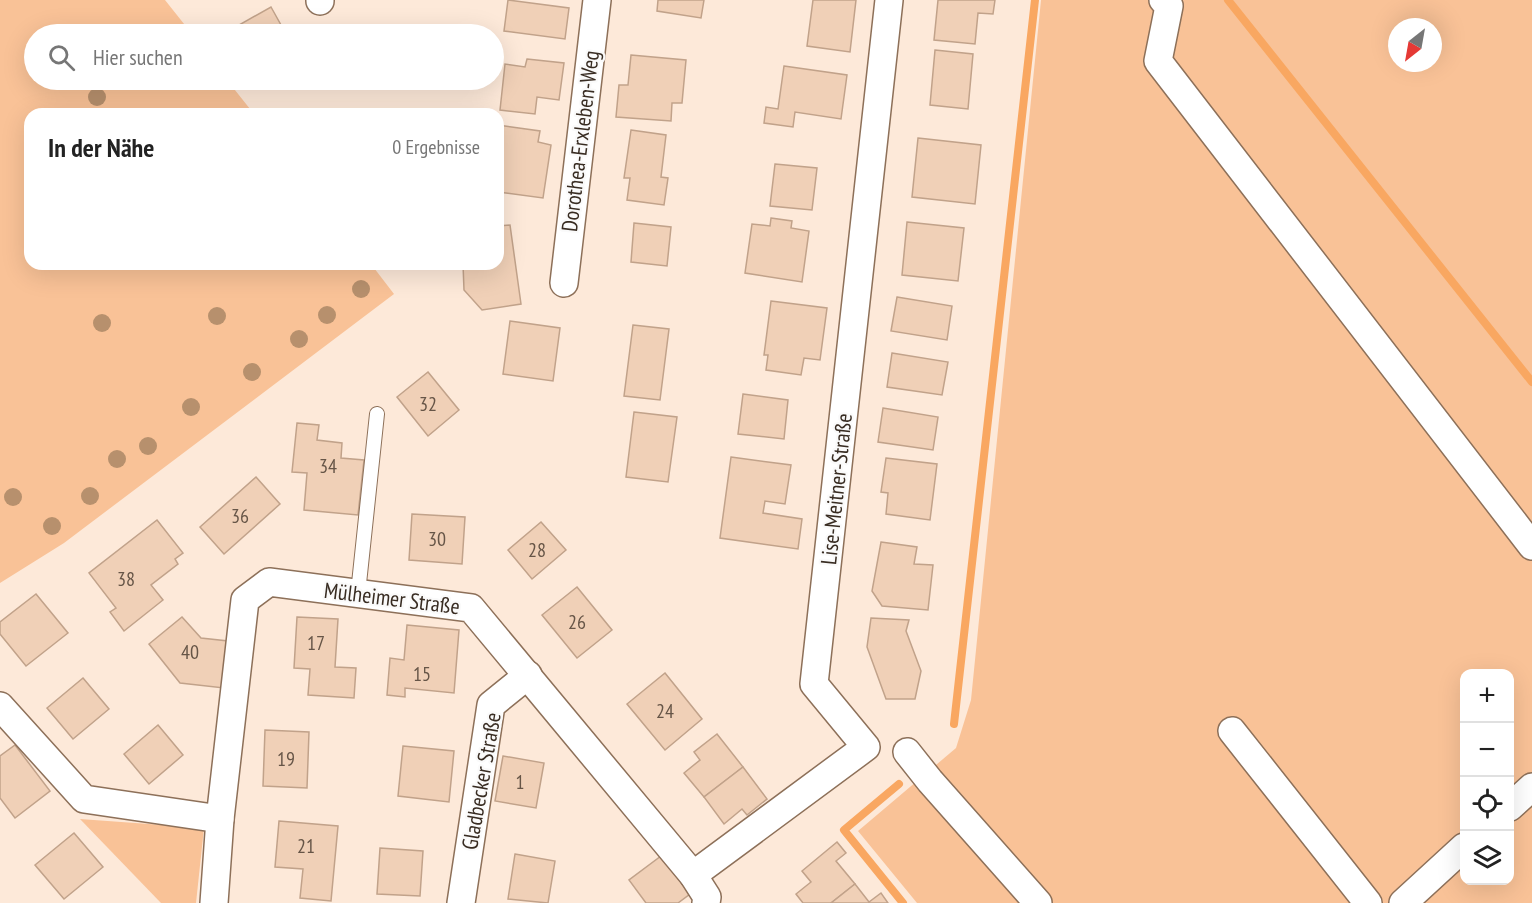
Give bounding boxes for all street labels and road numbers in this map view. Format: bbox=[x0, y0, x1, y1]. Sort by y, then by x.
street label: Dorothea-Erxleben-Weg bbox=[555, 49, 605, 233]
street label: Lise-Meitner-Straße bbox=[814, 412, 858, 566]
street label: Mülheimer Straße bbox=[323, 576, 461, 620]
street label: Gladbecker Straße bbox=[455, 710, 507, 852]

